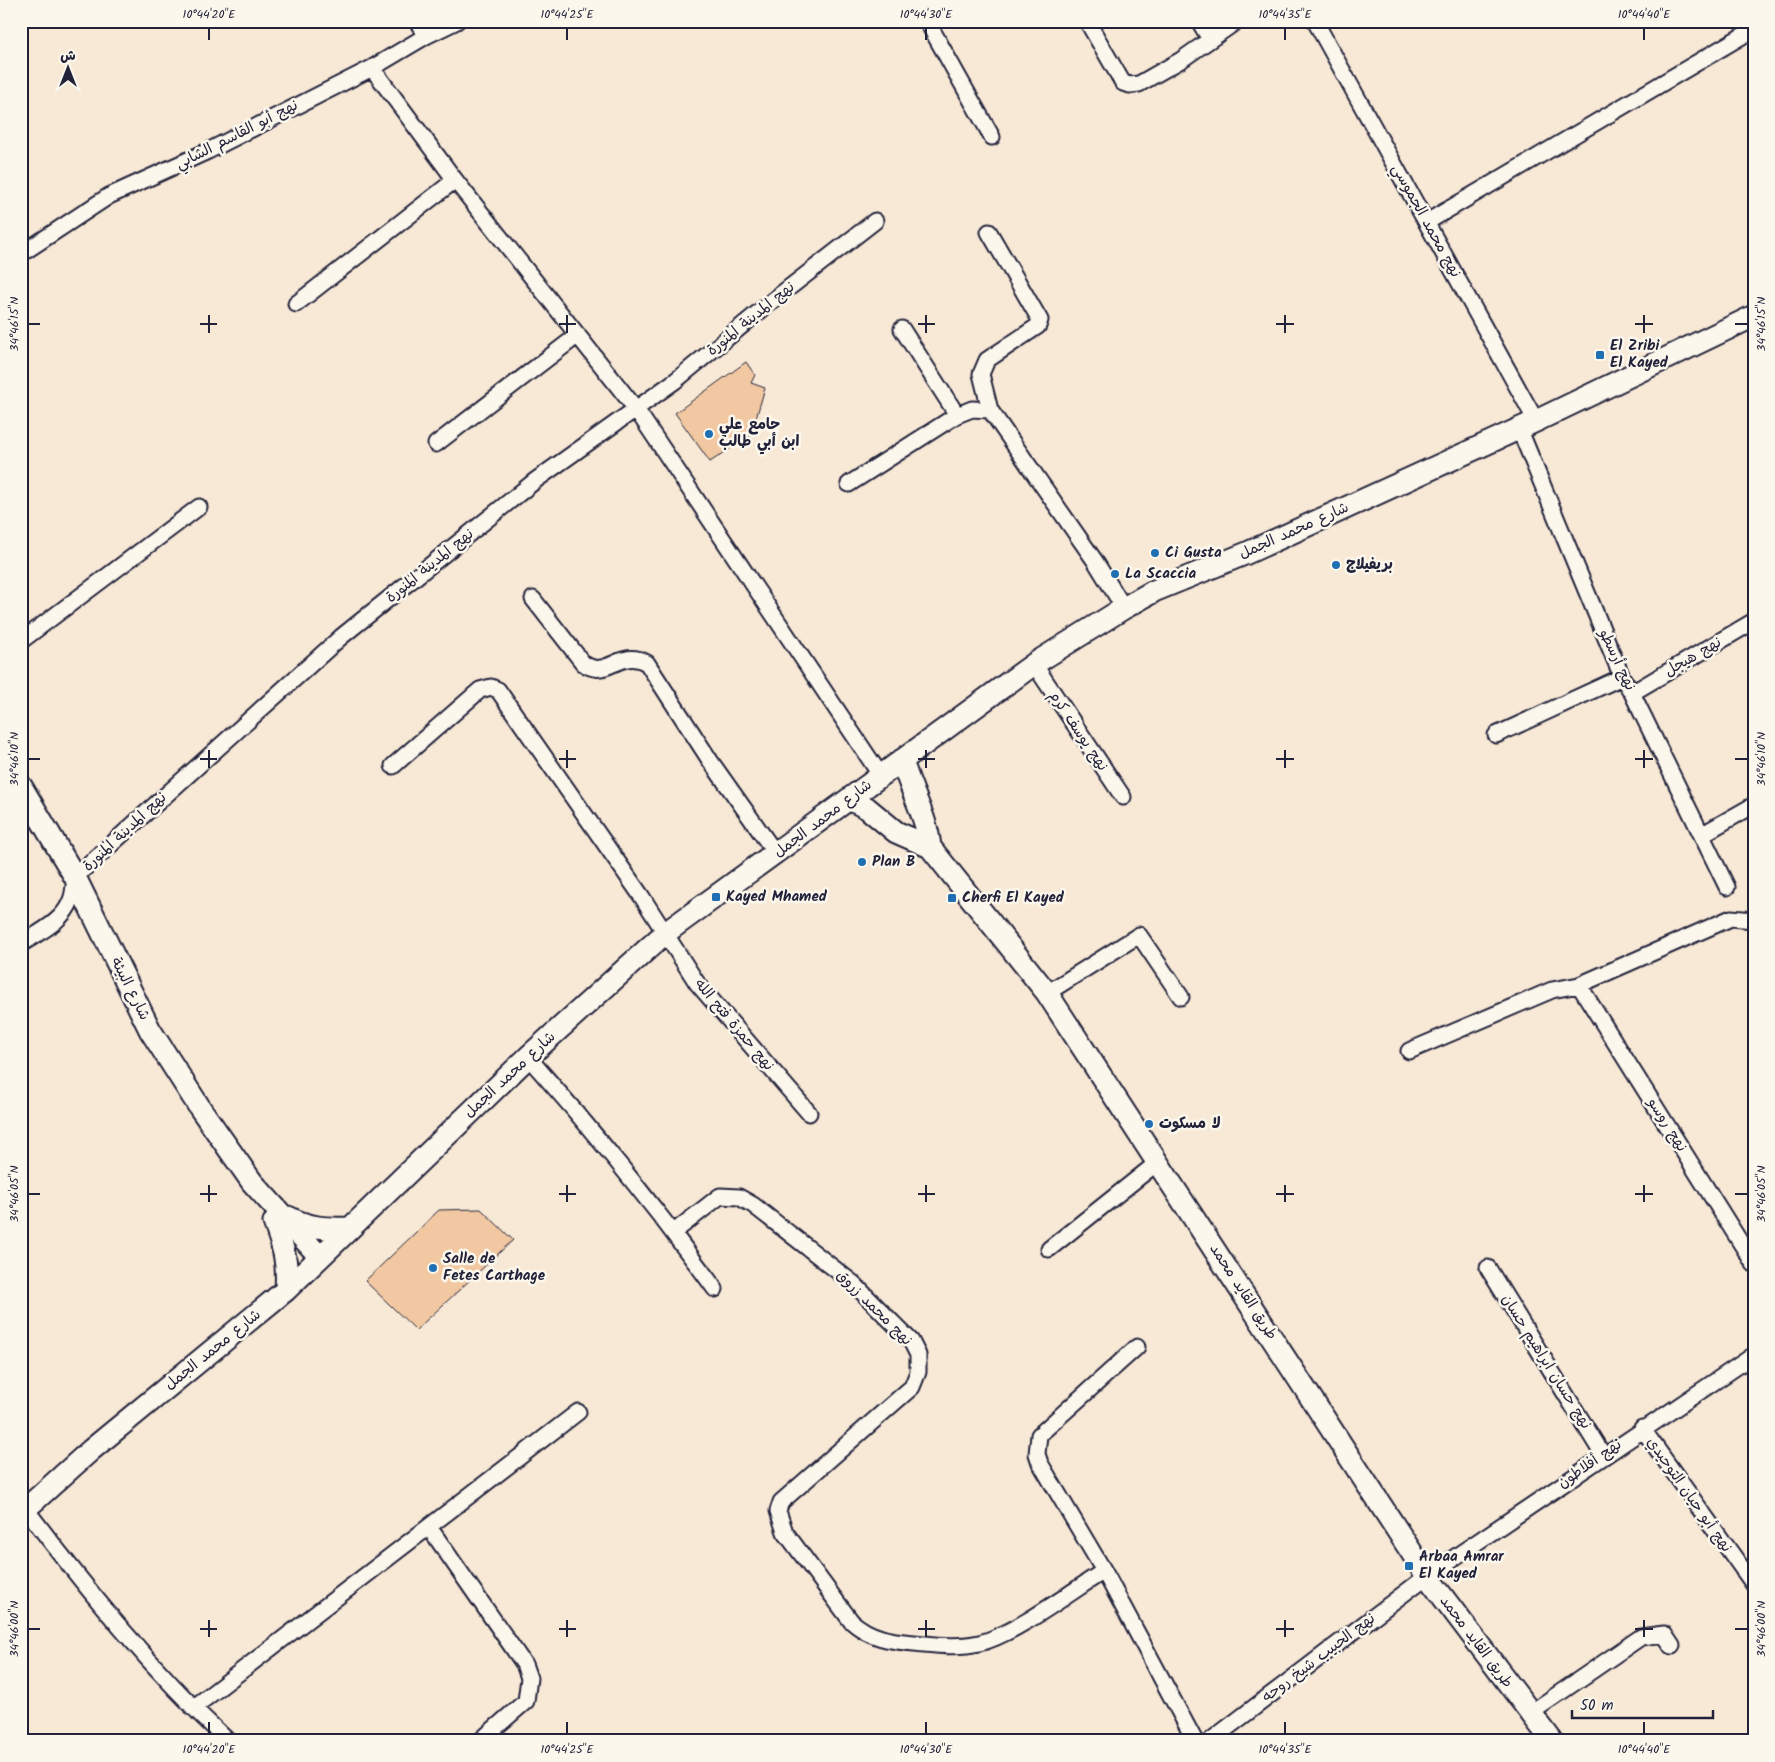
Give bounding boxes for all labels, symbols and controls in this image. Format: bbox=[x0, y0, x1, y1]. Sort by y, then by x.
text: 10°44'20"E bbox=[183, 5, 236, 24]
text: 10°44'25"E bbox=[540, 5, 595, 24]
text: 10°44'30"E bbox=[900, 5, 953, 24]
text: 10°44'35"E bbox=[1258, 5, 1313, 24]
text: 10°44'40"E bbox=[1618, 5, 1671, 24]
north arrow bbox=[42, 42, 92, 92]
text: ش bbox=[60, 45, 76, 67]
street label: نهج أبو القاسم الشابي bbox=[171, 94, 303, 176]
street label: نهج محمد الجموسي bbox=[1385, 160, 1467, 282]
street label: نهج المدينة المنورة bbox=[702, 276, 800, 362]
text: 34°46'15"N bbox=[5, 297, 24, 351]
text: 34°46'15"N bbox=[1752, 297, 1771, 351]
place label: El Zribi El Kayed bbox=[1610, 334, 1669, 375]
marker: El Zribi El Kayed bbox=[1594, 349, 1606, 361]
place label: جامع علي ابن أبي طالب bbox=[719, 413, 799, 455]
marker: جامع علي ابن أبي طالب bbox=[703, 428, 715, 440]
street label: شارع محمد الجمل bbox=[1235, 496, 1353, 566]
street label: نهج المدينة المنورة bbox=[381, 523, 479, 609]
place label: Ci Gusta bbox=[1165, 541, 1222, 565]
marker: Ci Gusta bbox=[1149, 547, 1161, 559]
place label: بريفيلاج bbox=[1346, 553, 1393, 577]
marker: بريفيلاج bbox=[1330, 559, 1342, 571]
place label: La Scaccia bbox=[1125, 562, 1196, 586]
marker: La Scaccia bbox=[1109, 568, 1121, 580]
street label: نهج أرسطو bbox=[1592, 624, 1642, 695]
street label: نهج هيجل bbox=[1660, 631, 1726, 683]
street label: نهج يوسف كرم bbox=[1042, 686, 1114, 776]
text: 34°46'10"N bbox=[5, 732, 24, 786]
text: 34°46'10"N bbox=[1752, 732, 1771, 786]
street label: شارع محمد الجمل bbox=[769, 774, 877, 864]
street label: نهج المدينة المنورة bbox=[77, 786, 173, 878]
place label: Plan B bbox=[872, 850, 915, 874]
marker: Plan B bbox=[856, 856, 868, 868]
place label: Kayed Mhamed bbox=[726, 885, 828, 909]
place label: Cherfi El Kayed bbox=[962, 886, 1065, 910]
marker: Kayed Mhamed bbox=[710, 891, 722, 903]
marker: Cherfi El Kayed bbox=[946, 892, 958, 904]
street label: شارع البيئة bbox=[104, 953, 156, 1025]
street label: نهج حمزة فتح الله bbox=[688, 973, 780, 1077]
street label: شارع محمد الجمل bbox=[459, 1026, 561, 1124]
street label: نهج روسو bbox=[1640, 1092, 1693, 1157]
place label: لا مسكوت bbox=[1159, 1112, 1221, 1136]
marker: لا مسكوت bbox=[1143, 1118, 1155, 1130]
text: 34°46'05"N bbox=[5, 1165, 24, 1223]
text: 34°46'05"N bbox=[1752, 1165, 1771, 1223]
street label: طريق القايد محمد bbox=[1203, 1239, 1283, 1345]
place label: Salle de Fetes Carthage bbox=[443, 1247, 546, 1288]
marker: Salle de Fetes Carthage bbox=[427, 1262, 439, 1274]
street label: نهج محمد زروق bbox=[830, 1264, 918, 1352]
street label: نهج حسان ابراهيم حسان bbox=[1495, 1290, 1597, 1434]
street label: شارع محمد الجمل bbox=[160, 1303, 266, 1397]
street label: نهج أبو حيان التوحيدي bbox=[1640, 1432, 1738, 1558]
street label: نهج أفلاطون bbox=[1553, 1433, 1627, 1495]
place label: Arbaa Amrar El Kayed bbox=[1419, 1545, 1504, 1586]
marker: Arbaa Amrar El Kayed bbox=[1403, 1560, 1415, 1572]
street label: طريق القايد محمد bbox=[1433, 1591, 1519, 1693]
text: 34°46'00"N bbox=[5, 1601, 24, 1657]
text: 34°46'00"N bbox=[1752, 1601, 1771, 1657]
street label: نهج الحبيب شيخ روحه bbox=[1257, 1607, 1381, 1709]
scale bar bbox=[1572, 1687, 1714, 1719]
text: 50 m bbox=[1580, 1694, 1614, 1718]
text: 10°44'20"E bbox=[183, 1740, 236, 1759]
text: 10°44'25"E bbox=[540, 1740, 595, 1759]
text: 10°44'30"E bbox=[900, 1740, 953, 1759]
text: 10°44'35"E bbox=[1258, 1740, 1313, 1759]
text: 10°44'40"E bbox=[1618, 1740, 1671, 1759]

